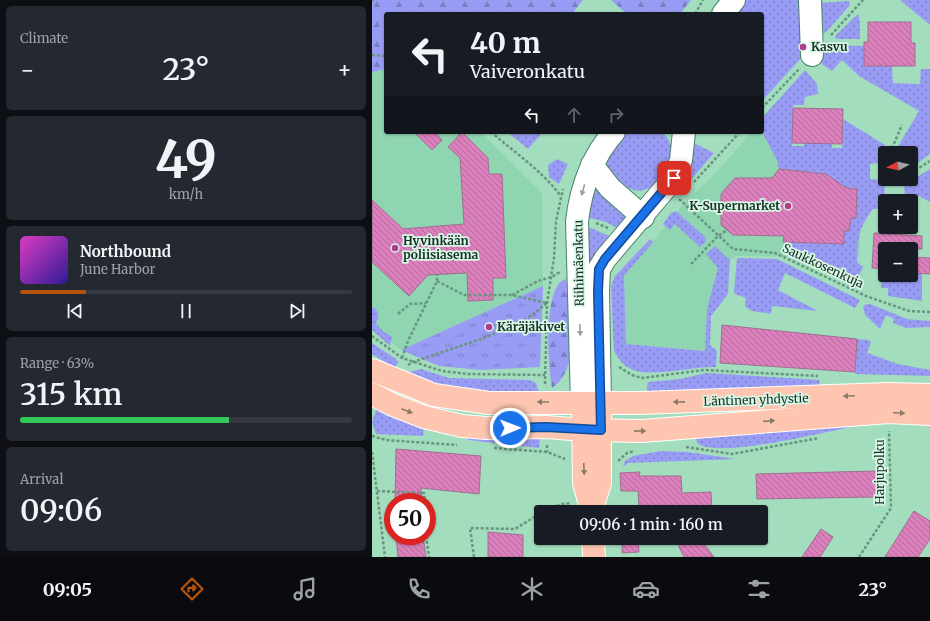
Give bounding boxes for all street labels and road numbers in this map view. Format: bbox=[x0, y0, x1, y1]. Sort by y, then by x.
street label: Riihimäenkatu bbox=[570, 219, 587, 306]
street label: Saukkosenkuja bbox=[780, 240, 867, 291]
street label: Läntinen yhdystie bbox=[703, 390, 809, 409]
street label: Harjupolku bbox=[872, 439, 887, 505]

